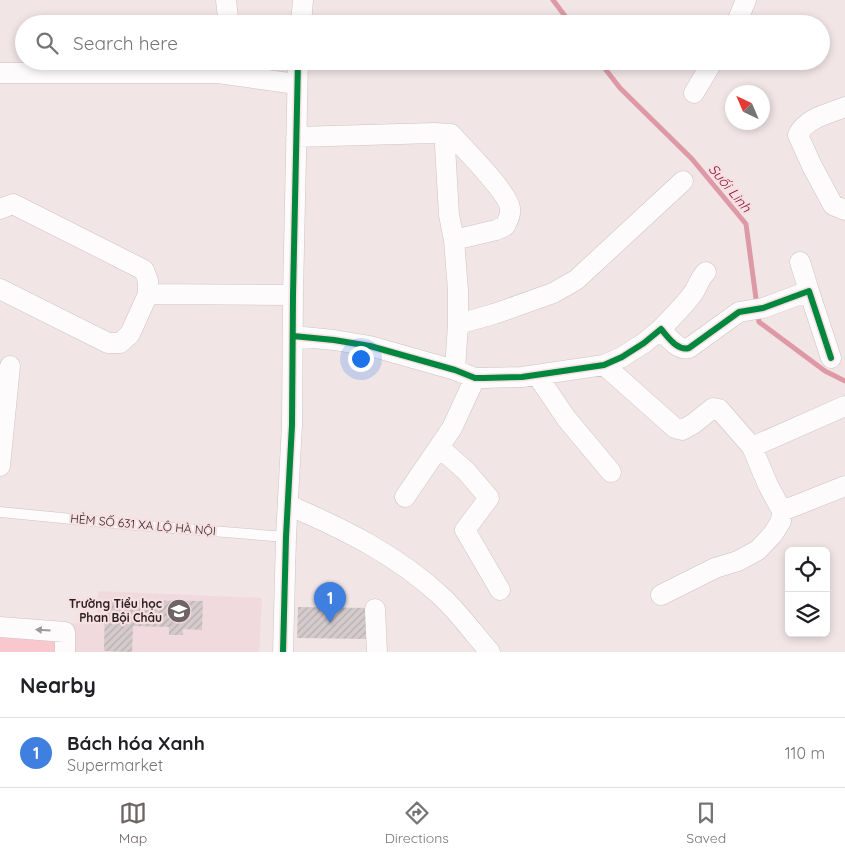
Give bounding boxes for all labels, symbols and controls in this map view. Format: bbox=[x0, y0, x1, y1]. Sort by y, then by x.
search box bbox=[15, 15, 830, 70]
icon: search bbox=[33, 29, 61, 57]
text: Search here bbox=[73, 31, 178, 55]
north arrow bbox=[725, 85, 770, 130]
water label: Suối Linh bbox=[705, 160, 756, 217]
your location bbox=[348, 346, 374, 372]
street label: HẺM SỐ 631 XA LỘ HÀ NỘI bbox=[70, 511, 216, 538]
map controls bbox=[785, 547, 830, 637]
button: locate bbox=[785, 547, 830, 592]
pin: 1 bbox=[314, 582, 346, 623]
button: layers bbox=[785, 592, 830, 637]
place label: Trường Tiểu học Phan Bội Châu bbox=[69, 596, 162, 625]
school or university icon: Trường Tiểu học Phan Bội Châu bbox=[166, 598, 192, 624]
one-way arrow bbox=[34, 626, 50, 634]
text: Nearby bbox=[20, 672, 96, 698]
text: Bách hóa Xanh bbox=[67, 731, 205, 755]
text: 1 bbox=[33, 743, 39, 763]
text: 110 m bbox=[785, 743, 825, 763]
text: Supermarket bbox=[67, 755, 163, 775]
tab: Map bbox=[119, 799, 147, 847]
tab: Directions bbox=[385, 799, 449, 847]
tab: Saved bbox=[686, 799, 726, 847]

